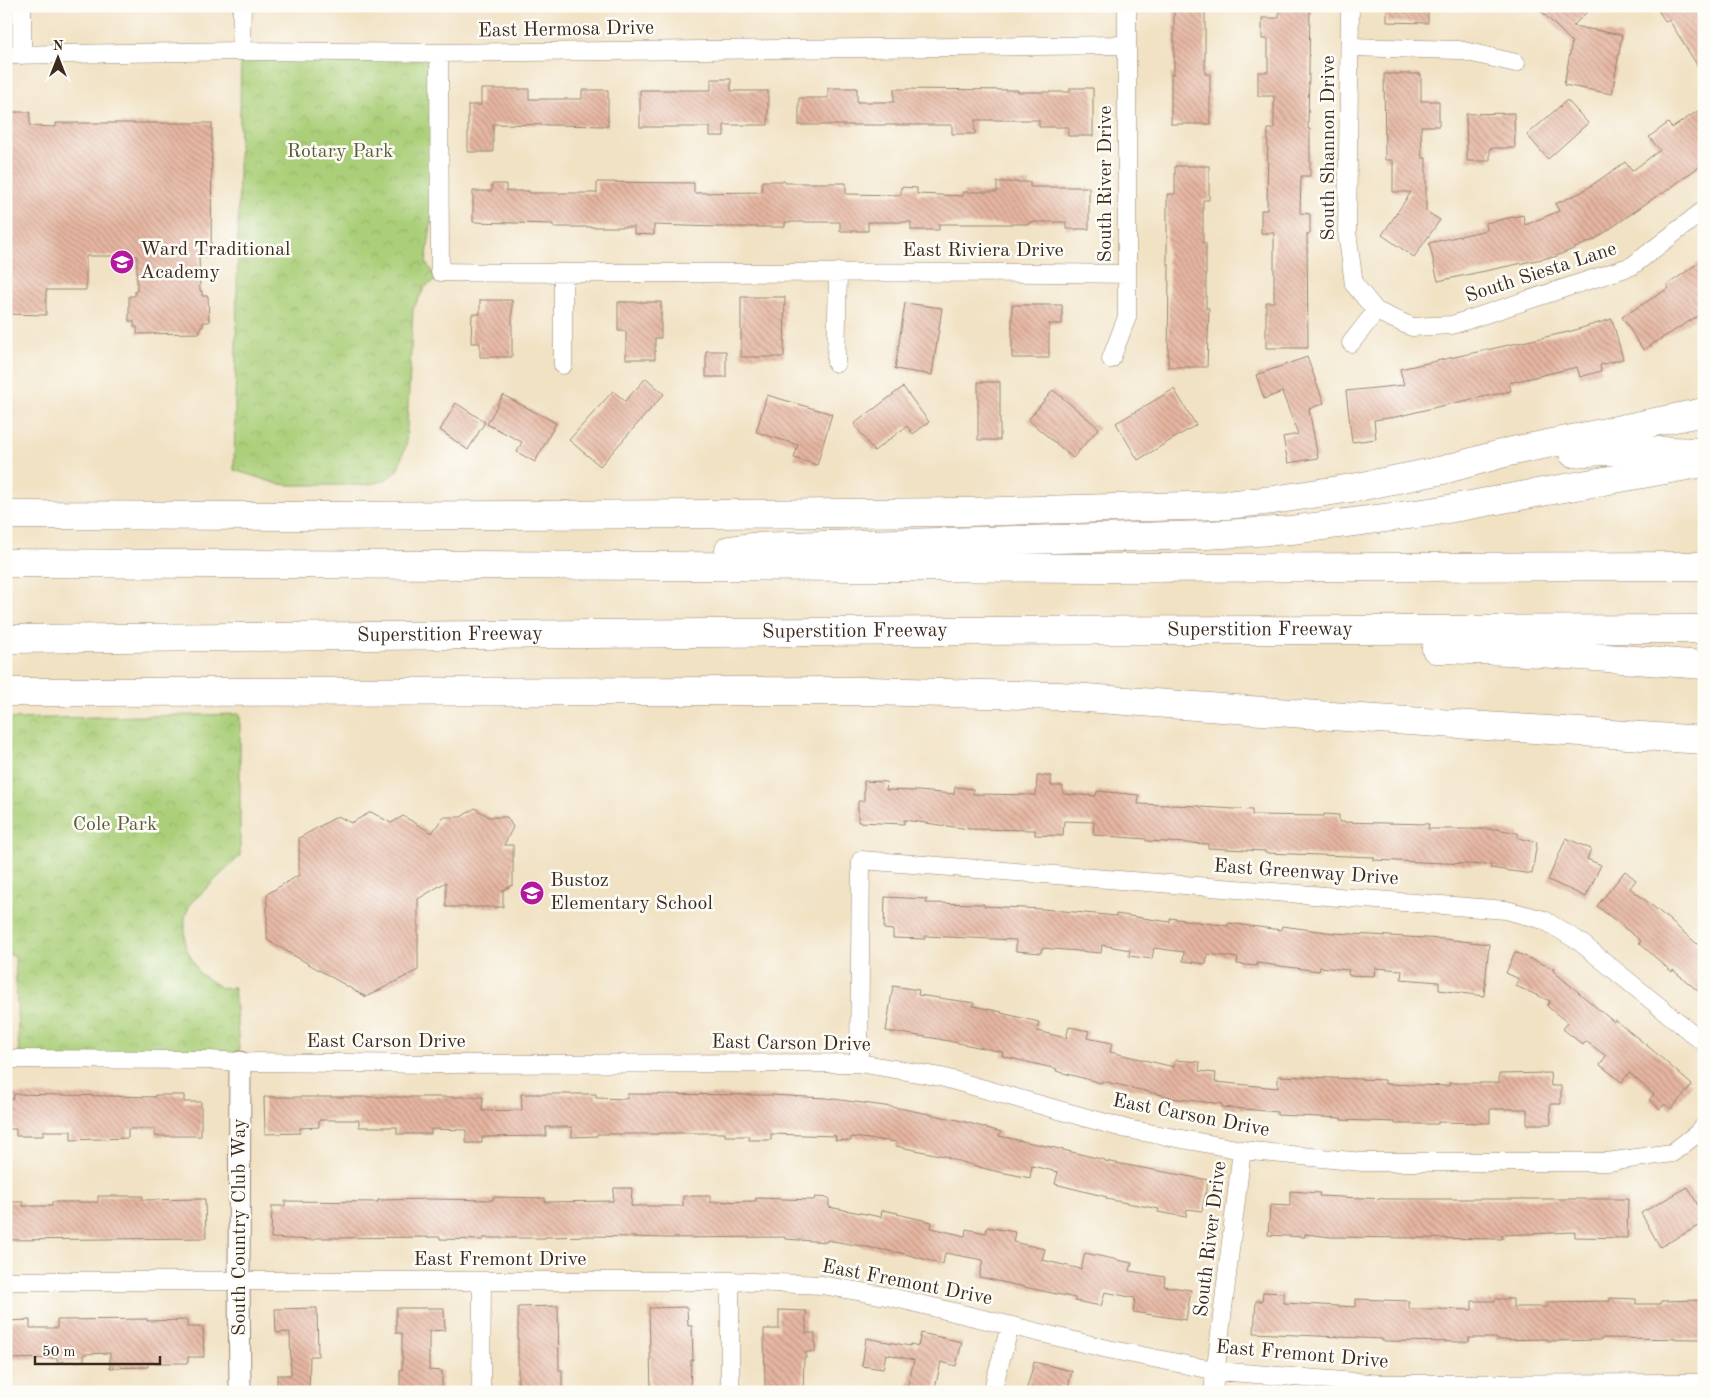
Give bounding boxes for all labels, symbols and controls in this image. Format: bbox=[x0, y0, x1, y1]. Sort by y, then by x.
street label: East Hermosa Drive bbox=[478, 18, 654, 42]
north arrow bbox=[32, 32, 82, 82]
text: N bbox=[53, 39, 64, 53]
street label: South Shannon Drive bbox=[1319, 55, 1339, 241]
street label: South River Drive bbox=[1096, 106, 1116, 262]
park label: Rotary Park bbox=[287, 142, 393, 162]
street label: South Siesta Lane bbox=[1463, 239, 1619, 307]
place label: Ward Traditional Academy bbox=[140, 240, 290, 283]
street label: East Riviera Drive bbox=[902, 241, 1064, 261]
school or university icon: Ward Traditional Academy bbox=[109, 249, 135, 275]
street label: Superstition Freeway bbox=[1167, 620, 1353, 640]
street label: Superstition Freeway bbox=[762, 621, 948, 643]
street label: Superstition Freeway bbox=[357, 624, 543, 646]
park label: Cole Park bbox=[73, 815, 157, 835]
street label: East Greenway Drive bbox=[1213, 857, 1399, 889]
place label: Bustoz Elementary School bbox=[550, 871, 713, 914]
school or university icon: Bustoz Elementary School bbox=[519, 880, 545, 906]
street label: East Carson Drive bbox=[306, 1032, 466, 1052]
street label: East Carson Drive bbox=[711, 1033, 871, 1055]
street label: East Carson Drive bbox=[1111, 1091, 1271, 1141]
street label: South Country Club Way bbox=[230, 1118, 250, 1336]
street label: South River Drive bbox=[1192, 1160, 1230, 1318]
street label: East Fremont Drive bbox=[413, 1250, 587, 1270]
street label: East Fremont Drive bbox=[820, 1257, 994, 1309]
scale bar bbox=[35, 1333, 160, 1365]
street label: East Fremont Drive bbox=[1215, 1337, 1389, 1373]
text: 50 m bbox=[42, 1345, 76, 1360]

